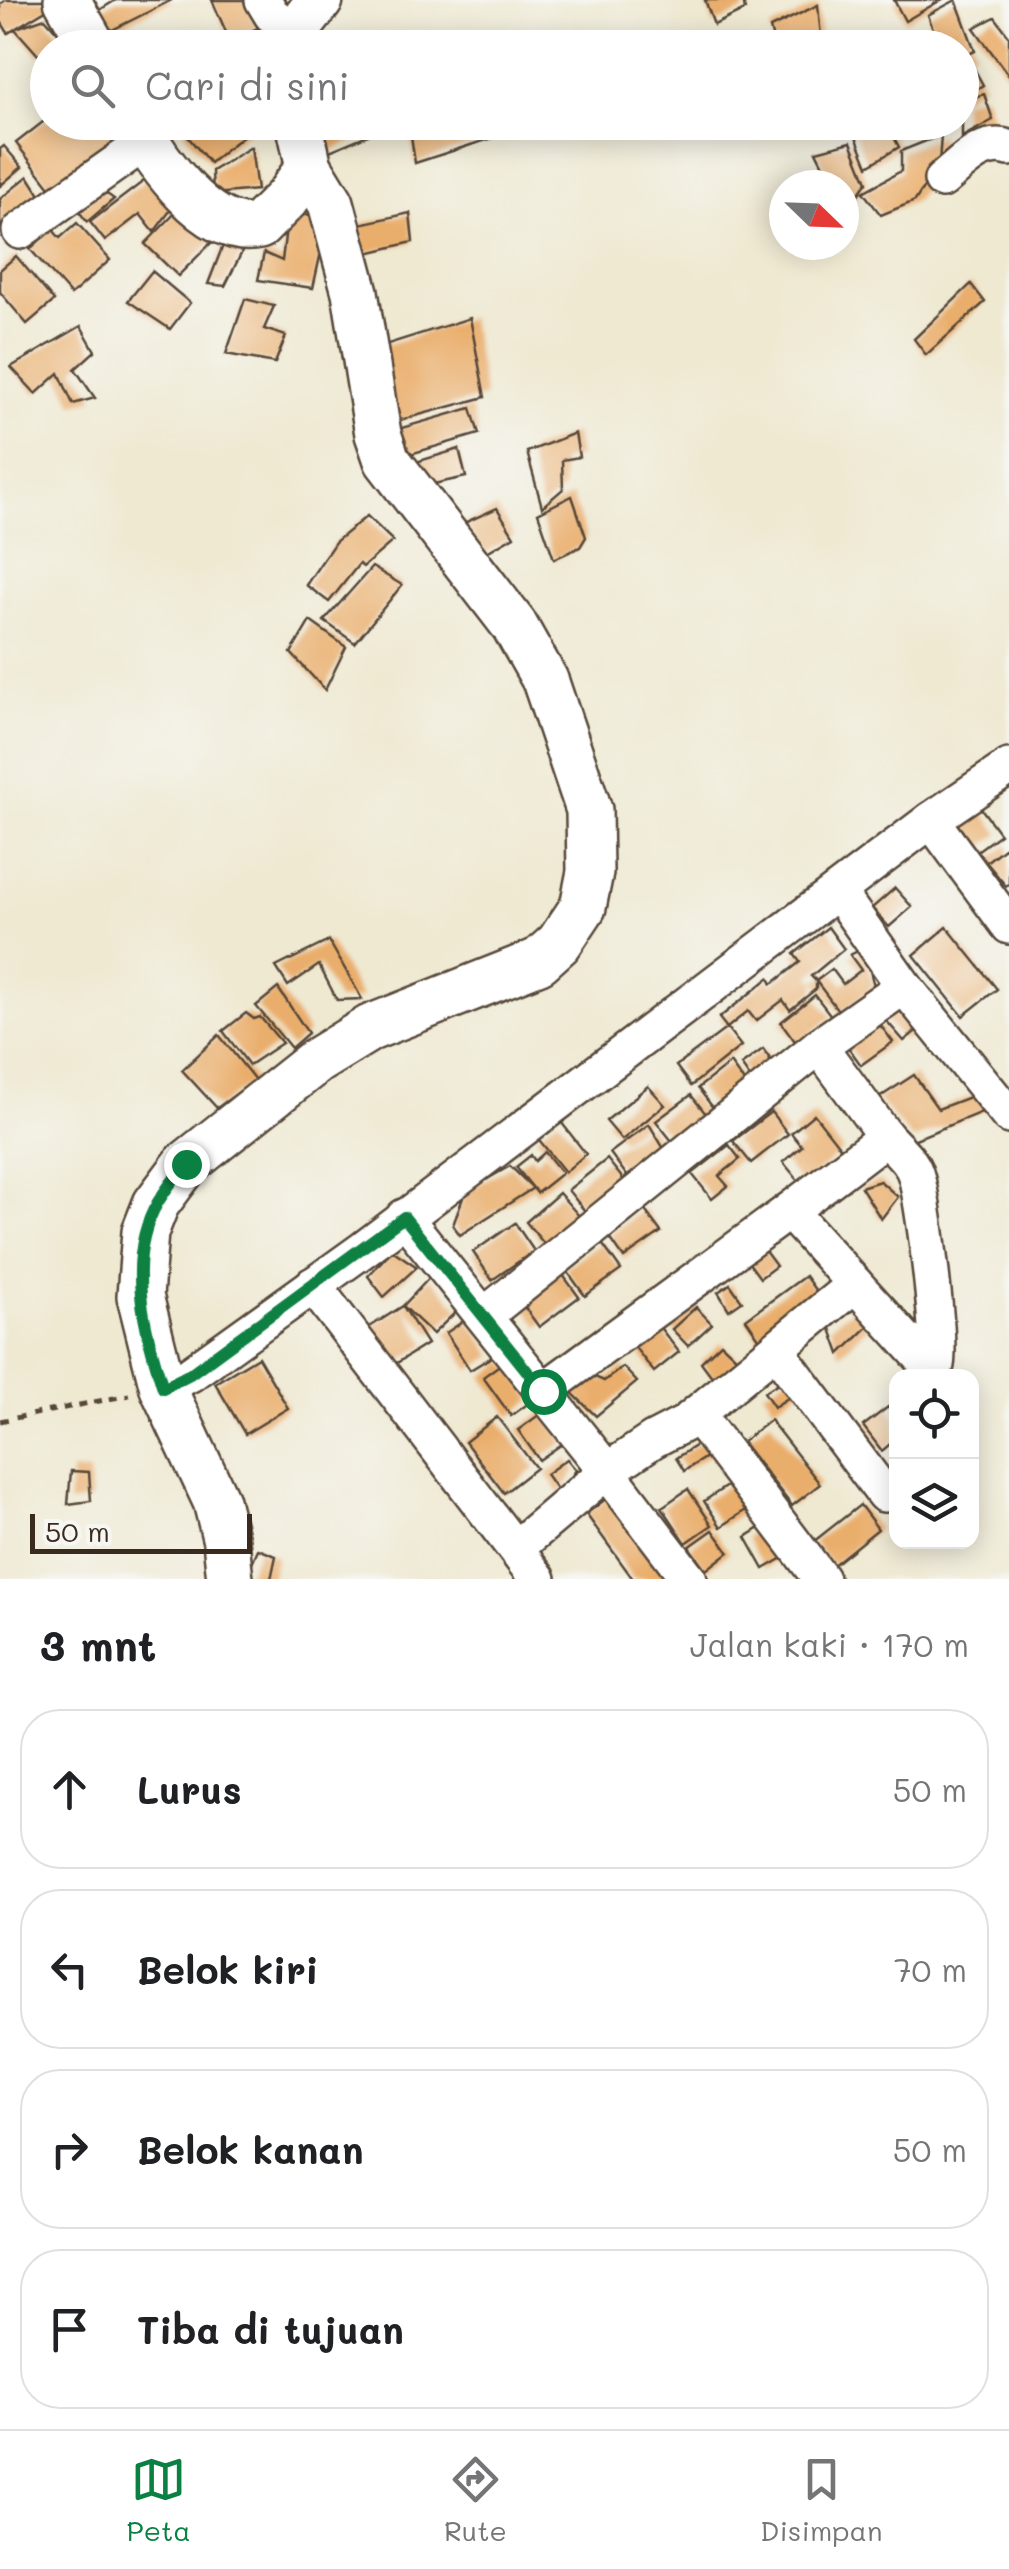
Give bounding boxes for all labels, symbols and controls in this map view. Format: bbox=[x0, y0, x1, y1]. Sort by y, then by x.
search box bbox=[30, 30, 979, 140]
icon: search bbox=[65, 58, 120, 113]
text: Cari di sini bbox=[145, 60, 349, 110]
north arrow bbox=[769, 170, 859, 260]
route end bbox=[164, 1142, 210, 1188]
route start bbox=[521, 1369, 567, 1415]
map controls bbox=[889, 1369, 979, 1549]
button: locate bbox=[889, 1369, 979, 1459]
button: layers bbox=[889, 1459, 979, 1549]
scale bar bbox=[30, 1509, 252, 1553]
text: 50 m bbox=[45, 1513, 110, 1549]
text: 3 mnt bbox=[40, 1617, 156, 1672]
text: Jalan kaki · 170 m bbox=[690, 1623, 969, 1665]
icon: ahead bbox=[42, 1762, 97, 1817]
text: Lurus bbox=[137, 1764, 242, 1814]
text: 50 m bbox=[893, 1768, 967, 1810]
icon: left bbox=[42, 1942, 97, 1997]
text: Belok kiri bbox=[137, 1944, 319, 1994]
text: 70 m bbox=[894, 1948, 967, 1990]
icon: right bbox=[42, 2122, 97, 2177]
text: Belok kanan bbox=[137, 2124, 364, 2174]
text: 50 m bbox=[893, 2128, 967, 2170]
icon: arrive bbox=[42, 2302, 97, 2357]
text: Tiba di tujuan bbox=[137, 2304, 404, 2354]
tab: Peta bbox=[127, 2452, 191, 2548]
tab: Rute bbox=[444, 2452, 507, 2548]
tab: Disimpan bbox=[760, 2452, 882, 2548]

